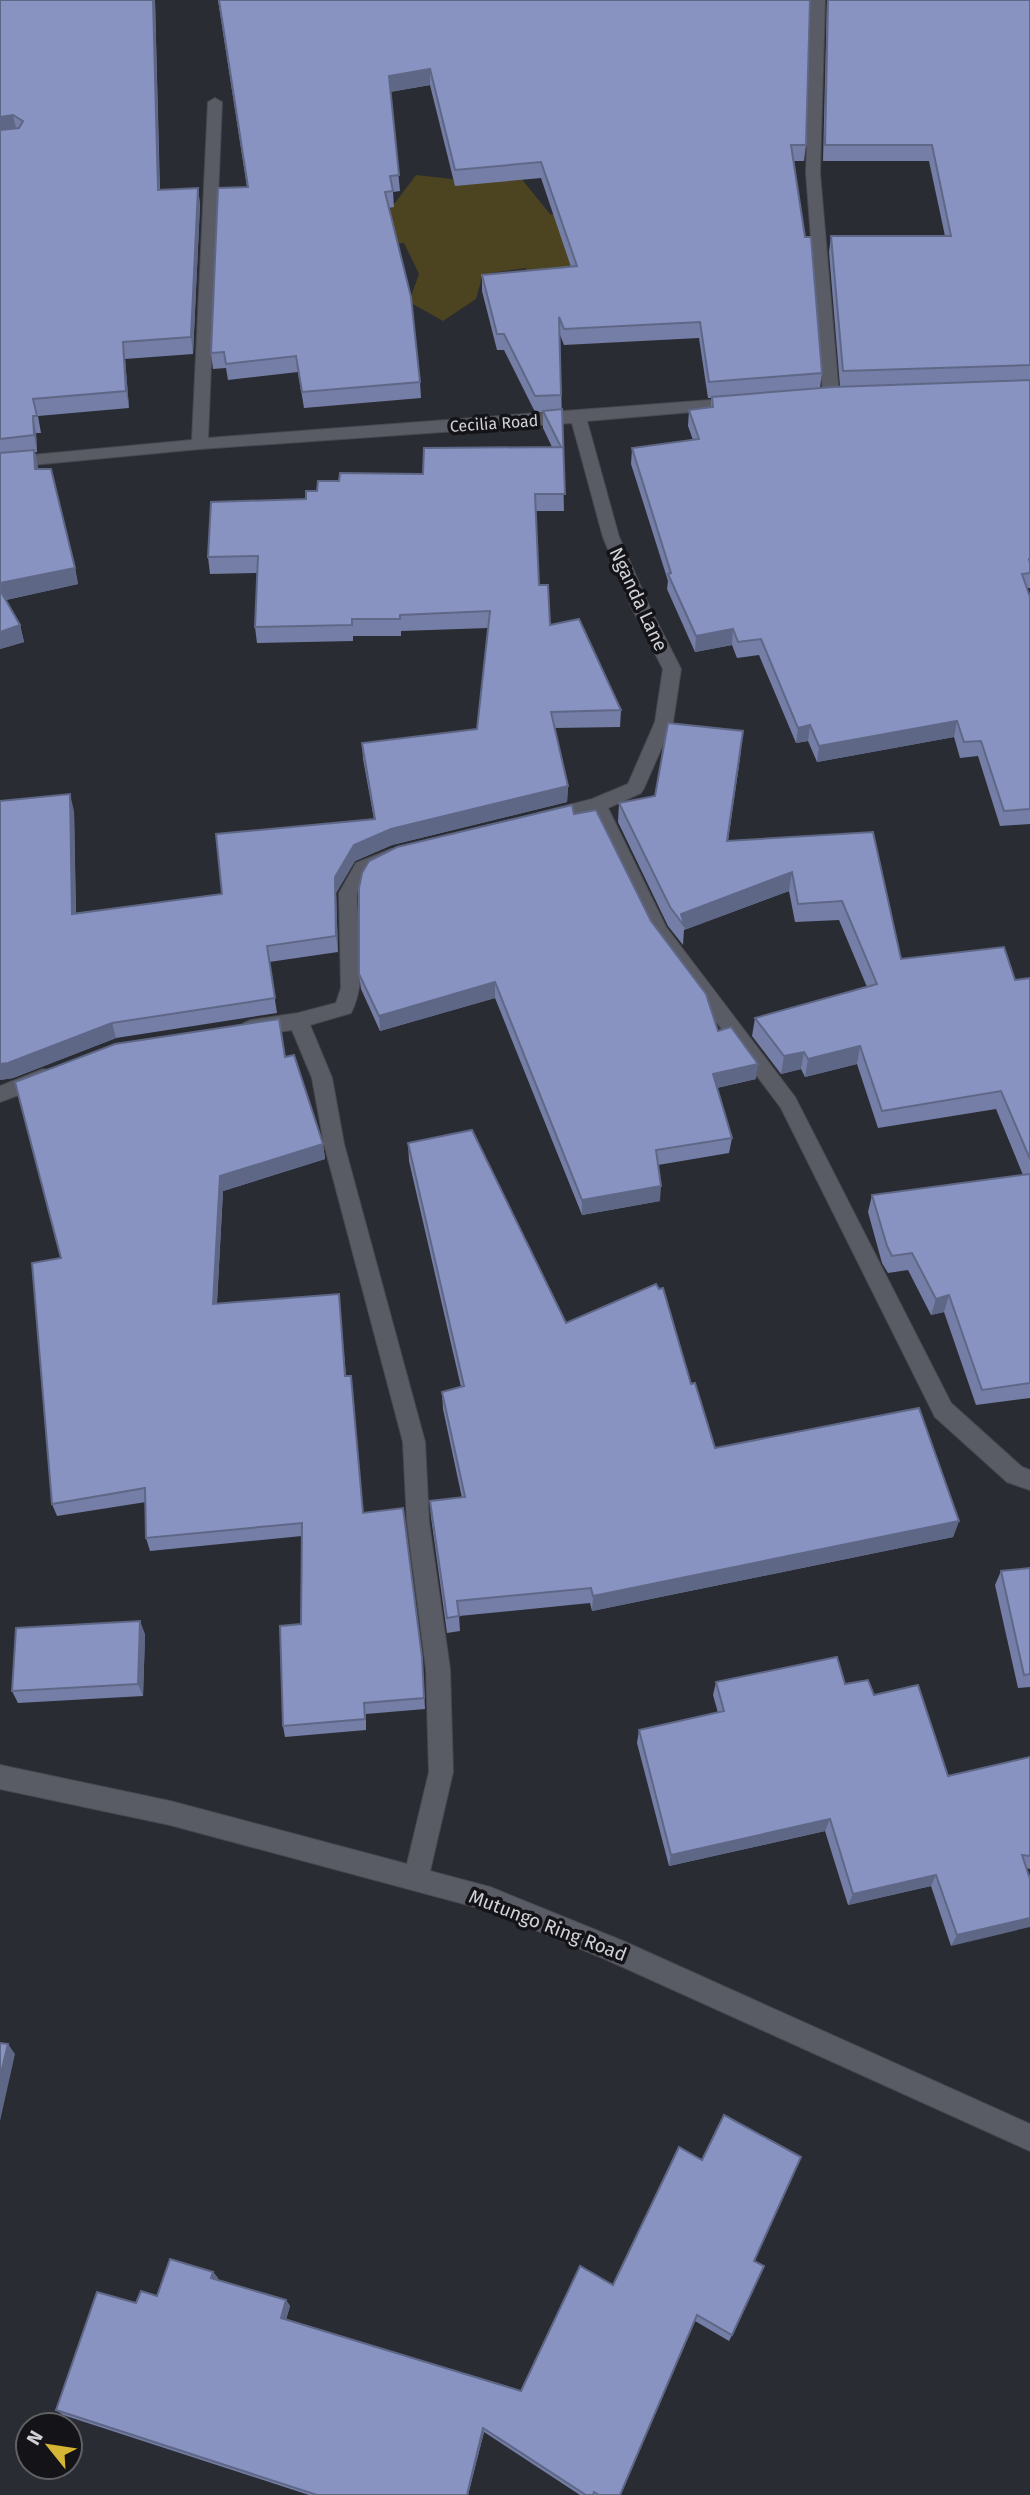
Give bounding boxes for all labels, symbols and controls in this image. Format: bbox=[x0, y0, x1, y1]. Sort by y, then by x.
street label: Cecilia Road bbox=[449, 411, 539, 436]
street label: Nganda Lane bbox=[605, 544, 673, 655]
street label: Mutungo Ring Road bbox=[466, 1885, 630, 1966]
north arrow bbox=[14, 2411, 84, 2481]
text: N bbox=[22, 2427, 48, 2449]

